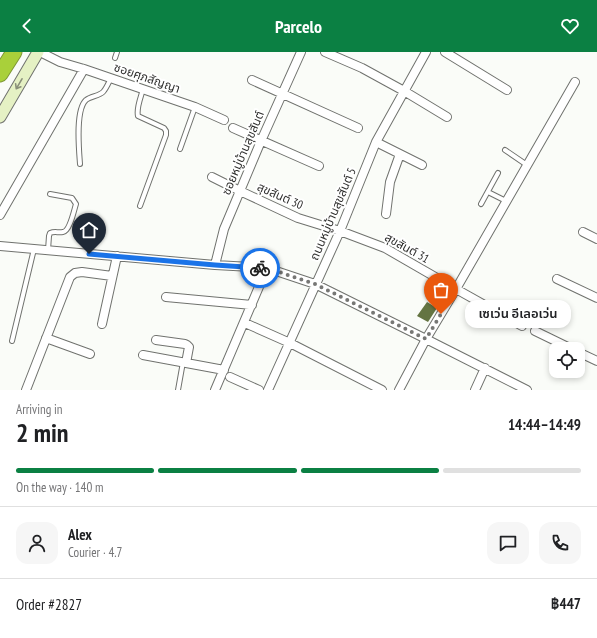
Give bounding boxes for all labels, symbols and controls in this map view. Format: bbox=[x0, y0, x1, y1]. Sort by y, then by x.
icon: back bbox=[16, 15, 38, 37]
text: Parcelo bbox=[275, 15, 322, 38]
icon: heart bbox=[559, 15, 581, 37]
street label: ซอยศุภสัญญา bbox=[112, 59, 182, 96]
one-way arrow bbox=[14, 78, 22, 90]
street label: ซอยหมู่บ้านสุขสันต์ bbox=[218, 109, 267, 197]
street label: ถนนหมู่บ้านสุขสันต์ 5 bbox=[306, 165, 359, 262]
street label: สุขสันต์ 30 bbox=[255, 179, 305, 212]
pin bbox=[72, 213, 106, 254]
icon: home bbox=[78, 219, 100, 241]
street label: สุขสันต์ 31 bbox=[382, 229, 432, 266]
courier bbox=[240, 248, 280, 288]
icon: bike bbox=[249, 257, 271, 279]
pin bbox=[424, 273, 458, 314]
icon: bag bbox=[430, 279, 452, 301]
callout: เซเว่น อีเลอเว่น bbox=[465, 300, 571, 328]
text: เซเว่น อีเลอเว่น bbox=[478, 305, 558, 322]
map controls bbox=[549, 342, 585, 378]
button: locate bbox=[549, 342, 585, 378]
text: Arriving in bbox=[16, 401, 63, 418]
text: 14:44–14:49 bbox=[508, 415, 581, 434]
text: 2 min bbox=[16, 416, 69, 449]
text: On the way · 140 m bbox=[16, 479, 103, 496]
button: person bbox=[16, 522, 58, 564]
button: chat bbox=[487, 522, 529, 564]
button: phone bbox=[539, 522, 581, 564]
text: Alex bbox=[68, 525, 92, 544]
text: Courier · 4.7 bbox=[68, 544, 122, 561]
text: ฿447 bbox=[551, 594, 581, 613]
text: Order #2827 bbox=[16, 595, 82, 614]

